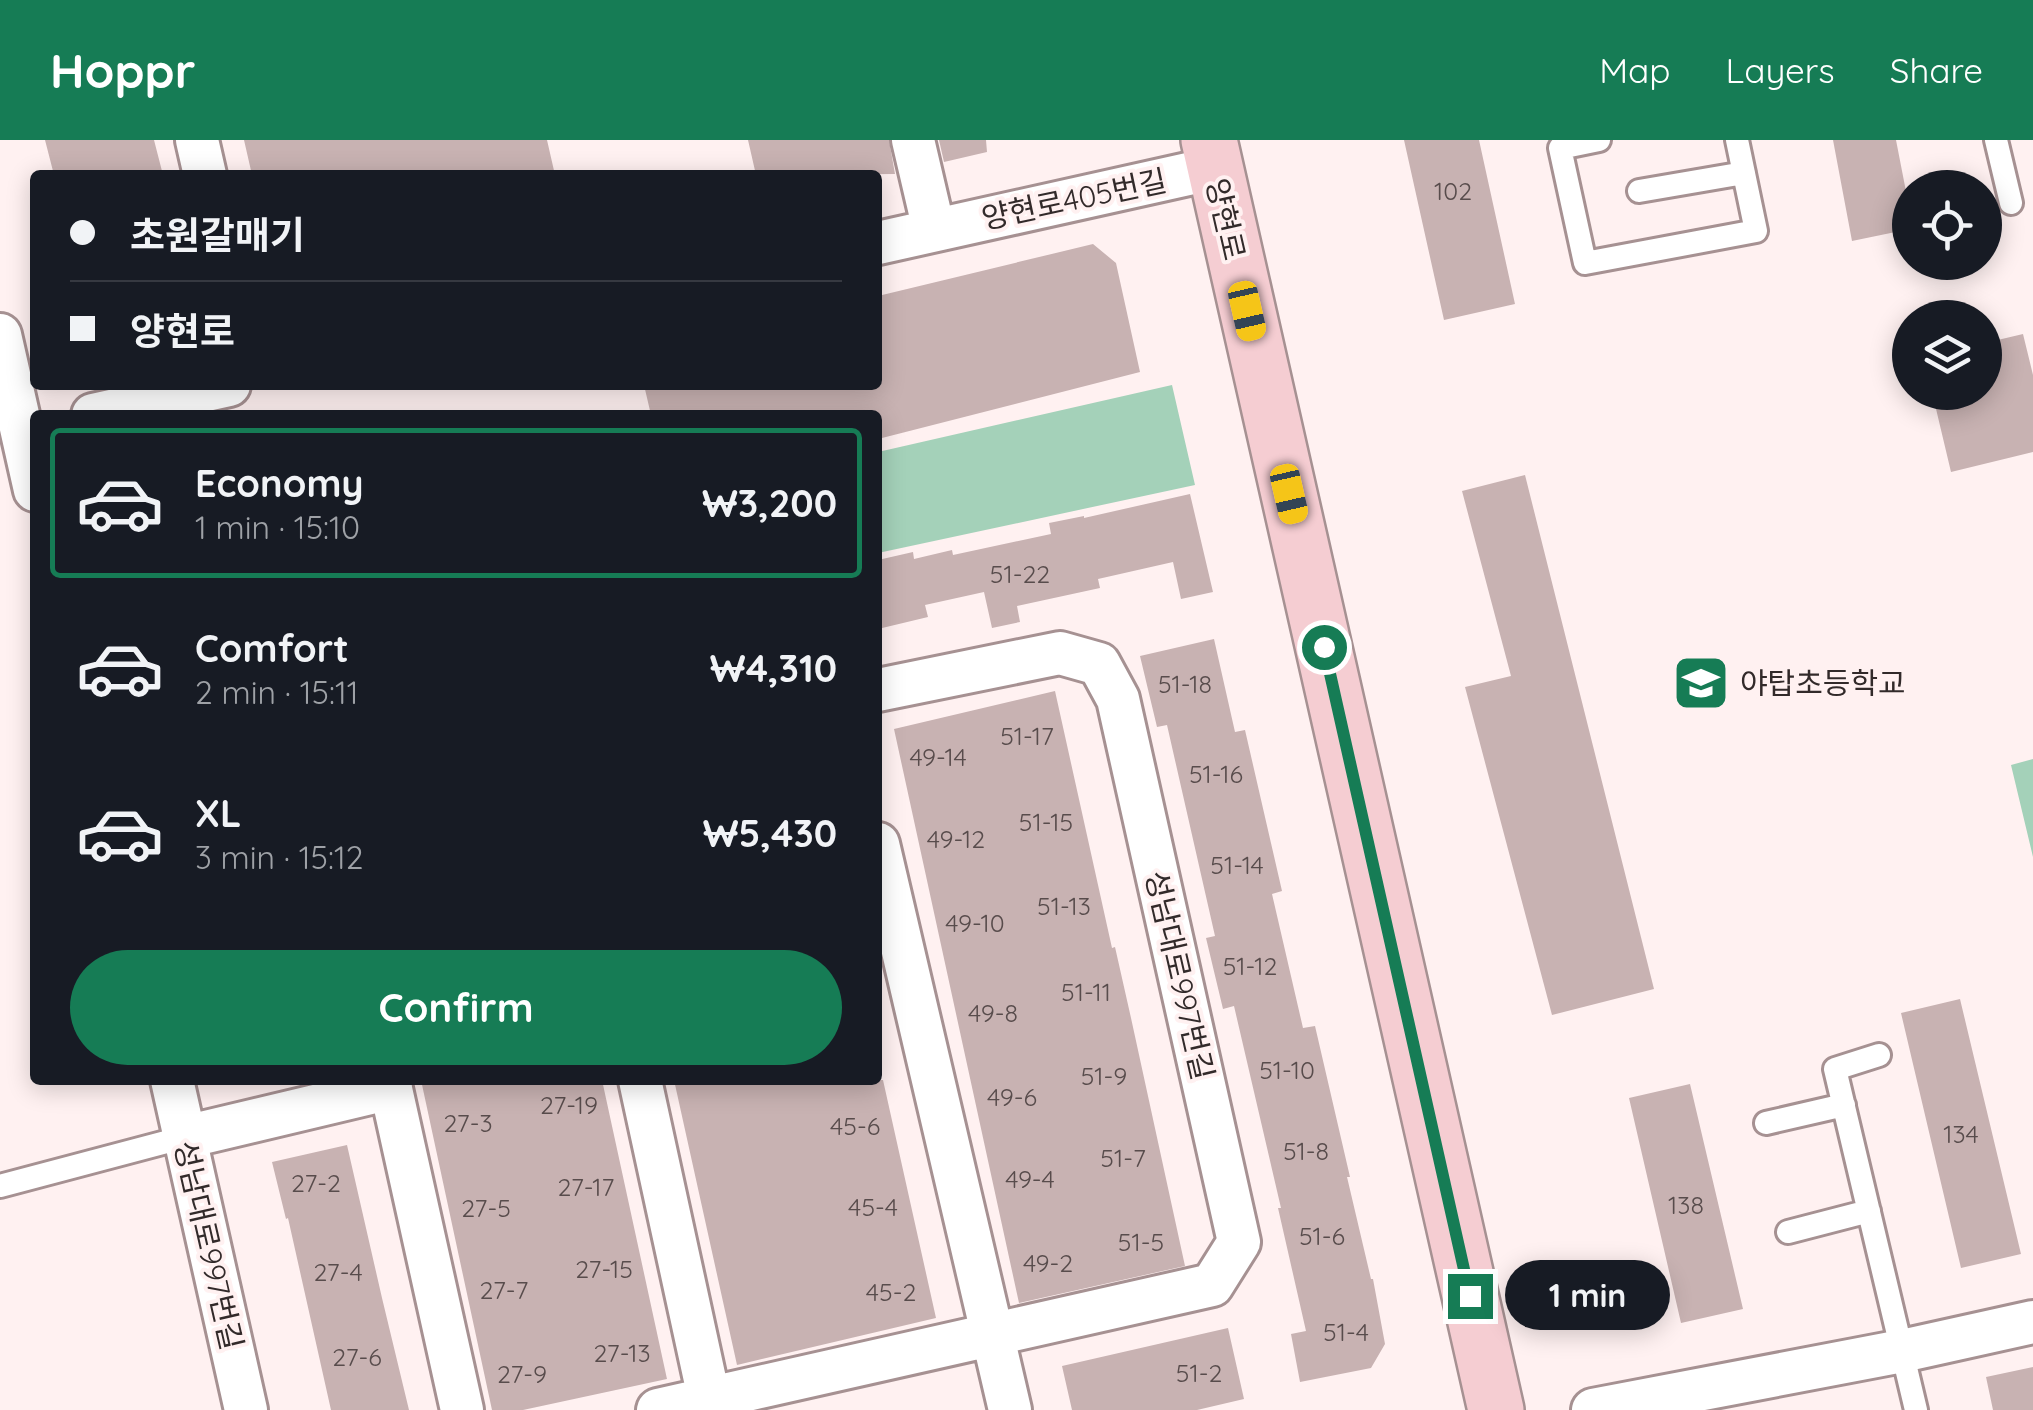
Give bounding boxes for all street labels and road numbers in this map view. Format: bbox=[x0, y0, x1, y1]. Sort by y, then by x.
street label: 양현로405번길 bbox=[978, 161, 1170, 237]
street label: 양현로 bbox=[1198, 174, 1254, 264]
street label: 성남대로997번길 bbox=[1137, 867, 1223, 1083]
street label: 성남대로997번길 bbox=[166, 1137, 252, 1353]

